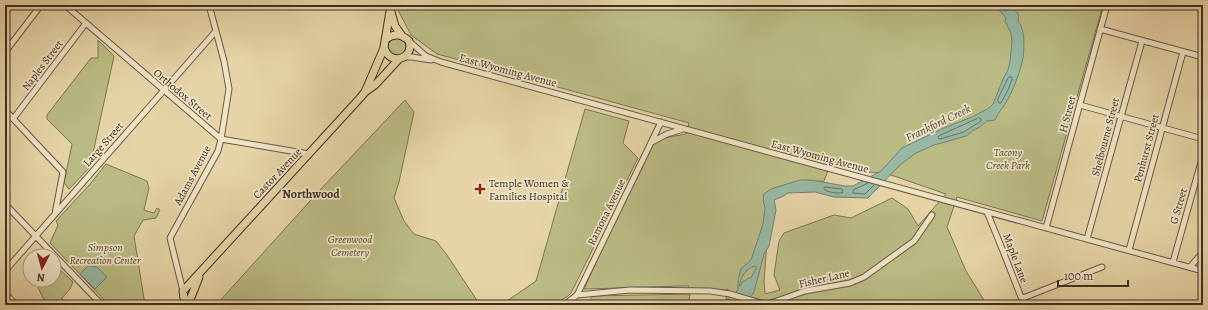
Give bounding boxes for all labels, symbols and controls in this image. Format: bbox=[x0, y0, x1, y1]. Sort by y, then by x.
street label: Naples Street bbox=[18, 37, 67, 94]
street label: East Wyoming Avenue bbox=[457, 50, 558, 91]
street label: Orthodox Street bbox=[150, 65, 216, 124]
street label: H Street bbox=[1055, 94, 1080, 134]
street label: Shelbourne Street bbox=[1088, 96, 1123, 178]
water label: Frankford Creek bbox=[903, 100, 974, 146]
street label: Penhurst Street bbox=[1130, 112, 1163, 184]
street label: Large Street bbox=[80, 119, 127, 170]
street label: East Wyoming Avenue bbox=[769, 136, 870, 177]
street label: Adams Avenue bbox=[170, 143, 215, 209]
street label: Castor Avenue bbox=[250, 145, 305, 202]
park label: Tacony Creek Park bbox=[986, 145, 1030, 173]
place label: Temple Women & Families Hospital bbox=[489, 176, 569, 204]
street label: Ramona Avenue bbox=[584, 176, 629, 248]
marker: Temple Women & Families Hospital bbox=[474, 183, 486, 195]
district label: Northwood bbox=[282, 186, 340, 202]
street label: G Street bbox=[1166, 186, 1191, 226]
street label: Maple Lane bbox=[999, 231, 1032, 285]
park label: Greenwood Cemetery bbox=[328, 232, 372, 260]
park label: Simpson Recreation Center bbox=[70, 240, 142, 268]
north arrow bbox=[22, 248, 62, 288]
scale bar bbox=[1058, 262, 1128, 288]
street label: Fisher Lane bbox=[797, 265, 851, 292]
text: 100 m bbox=[1064, 268, 1093, 284]
text: N bbox=[36, 270, 46, 285]

